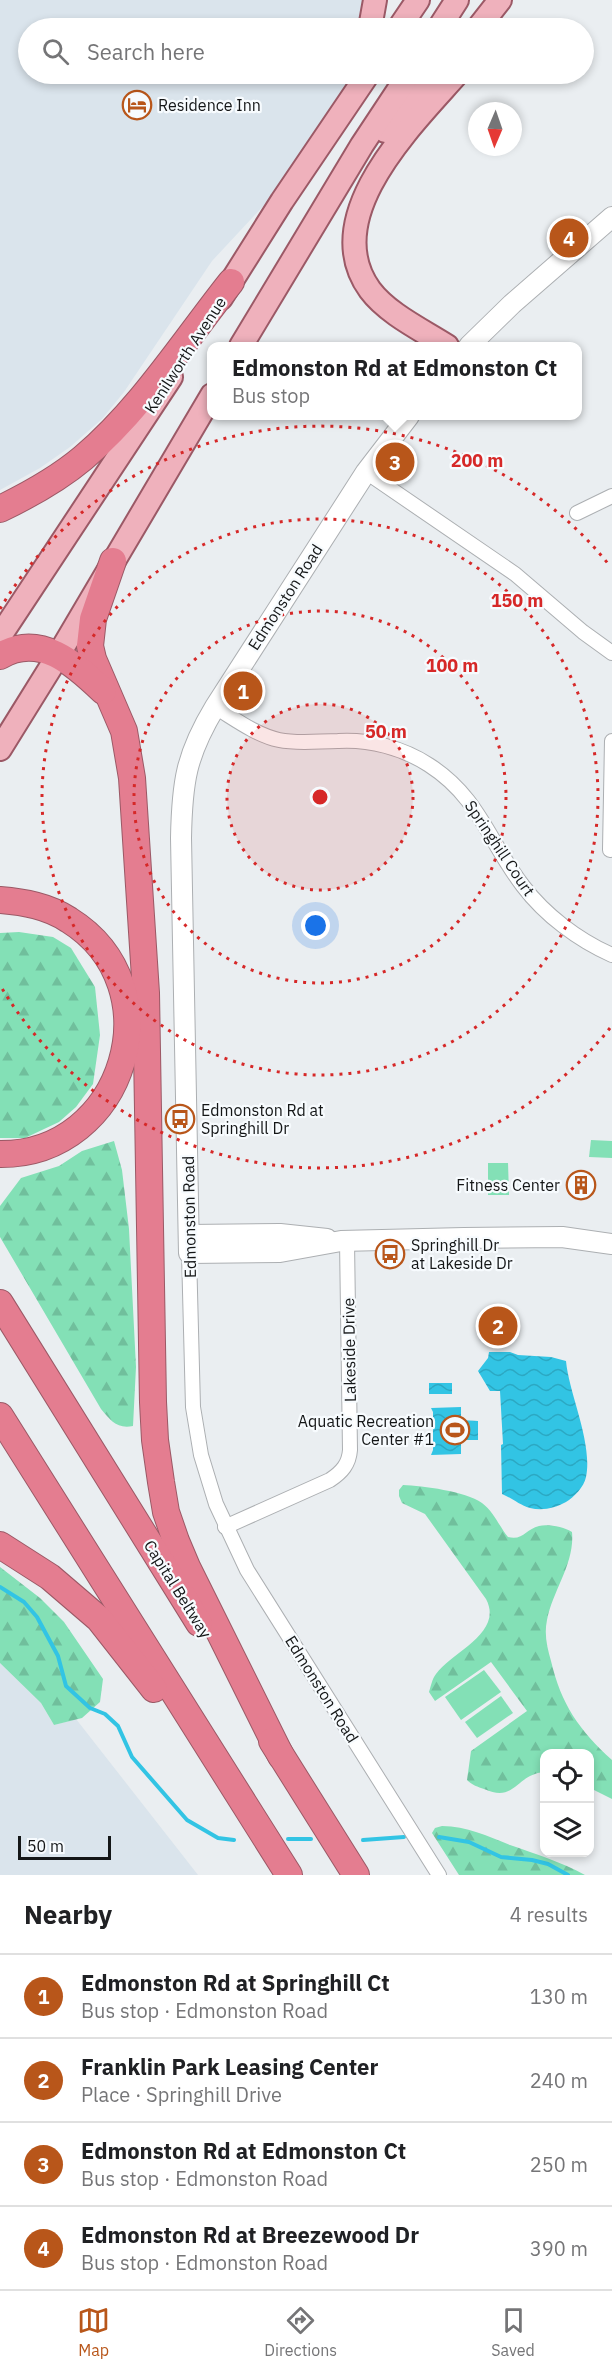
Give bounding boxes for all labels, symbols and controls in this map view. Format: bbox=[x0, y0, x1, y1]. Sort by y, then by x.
search box bbox=[18, 18, 594, 84]
icon: search bbox=[39, 35, 72, 68]
text: Search here bbox=[87, 37, 205, 66]
hotel icon: Residence Inn bbox=[121, 89, 153, 121]
place label: Residence Inn bbox=[158, 95, 261, 115]
north arrow bbox=[468, 102, 522, 156]
pin: 4 bbox=[550, 216, 588, 260]
street label: Kenilworth Avenue bbox=[140, 293, 230, 417]
popup bbox=[207, 342, 582, 420]
text: Edmonston Rd at Edmonston Ct bbox=[232, 353, 557, 382]
text: Bus stop bbox=[232, 382, 310, 409]
pin: 3 bbox=[376, 440, 414, 484]
text: 200 m bbox=[451, 449, 503, 472]
street label: Edmonston Road bbox=[243, 540, 327, 654]
text: 150 m bbox=[491, 589, 543, 612]
text: 100 m bbox=[426, 654, 478, 677]
pin: 1 bbox=[224, 668, 262, 714]
text: 50 m bbox=[365, 720, 407, 743]
centre of rings bbox=[310, 787, 330, 807]
street label: Springhill Court bbox=[461, 796, 539, 900]
your location bbox=[301, 911, 330, 940]
place label: Edmonston Rd at Springhill Dr bbox=[201, 1100, 324, 1138]
bus stop icon: Edmonston Rd at Springhill Dr bbox=[164, 1103, 196, 1135]
street label: Edmonston Road bbox=[178, 1156, 200, 1278]
building icon: Fitness Center bbox=[565, 1169, 597, 1201]
place label: Fitness Center bbox=[456, 1175, 560, 1195]
place label: Springhill Dr at Lakeside Dr bbox=[411, 1235, 513, 1273]
bus stop icon: Springhill Dr at Lakeside Dr bbox=[374, 1238, 406, 1270]
street label: Lakeside Drive bbox=[338, 1297, 360, 1402]
pin: 2 bbox=[478, 1304, 518, 1348]
place label: Aquatic Recreation Center #1 bbox=[298, 1411, 434, 1449]
sports icon: Aquatic Recreation Center #1 bbox=[439, 1414, 471, 1446]
street label: Capital Beltway bbox=[140, 1536, 216, 1642]
street label: Edmonston Road bbox=[281, 1632, 363, 1746]
map controls bbox=[540, 1749, 594, 1857]
button: locate bbox=[540, 1749, 594, 1803]
button: layers bbox=[540, 1803, 594, 1857]
scale bar bbox=[18, 1833, 111, 1860]
text: 50 m bbox=[27, 1836, 64, 1856]
text: Nearby bbox=[24, 1897, 112, 1931]
text: 4 results bbox=[510, 1901, 588, 1928]
text: Edmonston Rd at Springhill Ct bbox=[81, 1968, 390, 1997]
text: 1 bbox=[38, 1983, 50, 2010]
text: 130 m bbox=[530, 1983, 588, 2010]
text: Bus stop · Edmonston Road bbox=[81, 1997, 328, 2024]
text: Franklin Park Leasing Center bbox=[81, 2052, 378, 2081]
text: 2 bbox=[38, 2067, 50, 2094]
text: 240 m bbox=[530, 2067, 588, 2094]
text: Place · Springhill Drive bbox=[81, 2081, 282, 2108]
text: Edmonston Rd at Edmonston Ct bbox=[81, 2136, 406, 2165]
text: 3 bbox=[38, 2151, 50, 2178]
text: 250 m bbox=[530, 2151, 588, 2178]
text: Bus stop · Edmonston Road bbox=[81, 2165, 328, 2192]
text: Edmonston Rd at Breezewood Dr bbox=[81, 2220, 419, 2249]
text: 4 bbox=[38, 2235, 50, 2262]
text: 390 m bbox=[530, 2235, 588, 2262]
text: Bus stop · Edmonston Road bbox=[81, 2249, 328, 2276]
tab: Map bbox=[77, 2304, 110, 2360]
tab: Directions bbox=[264, 2304, 337, 2360]
tab: Saved bbox=[491, 2304, 535, 2360]

